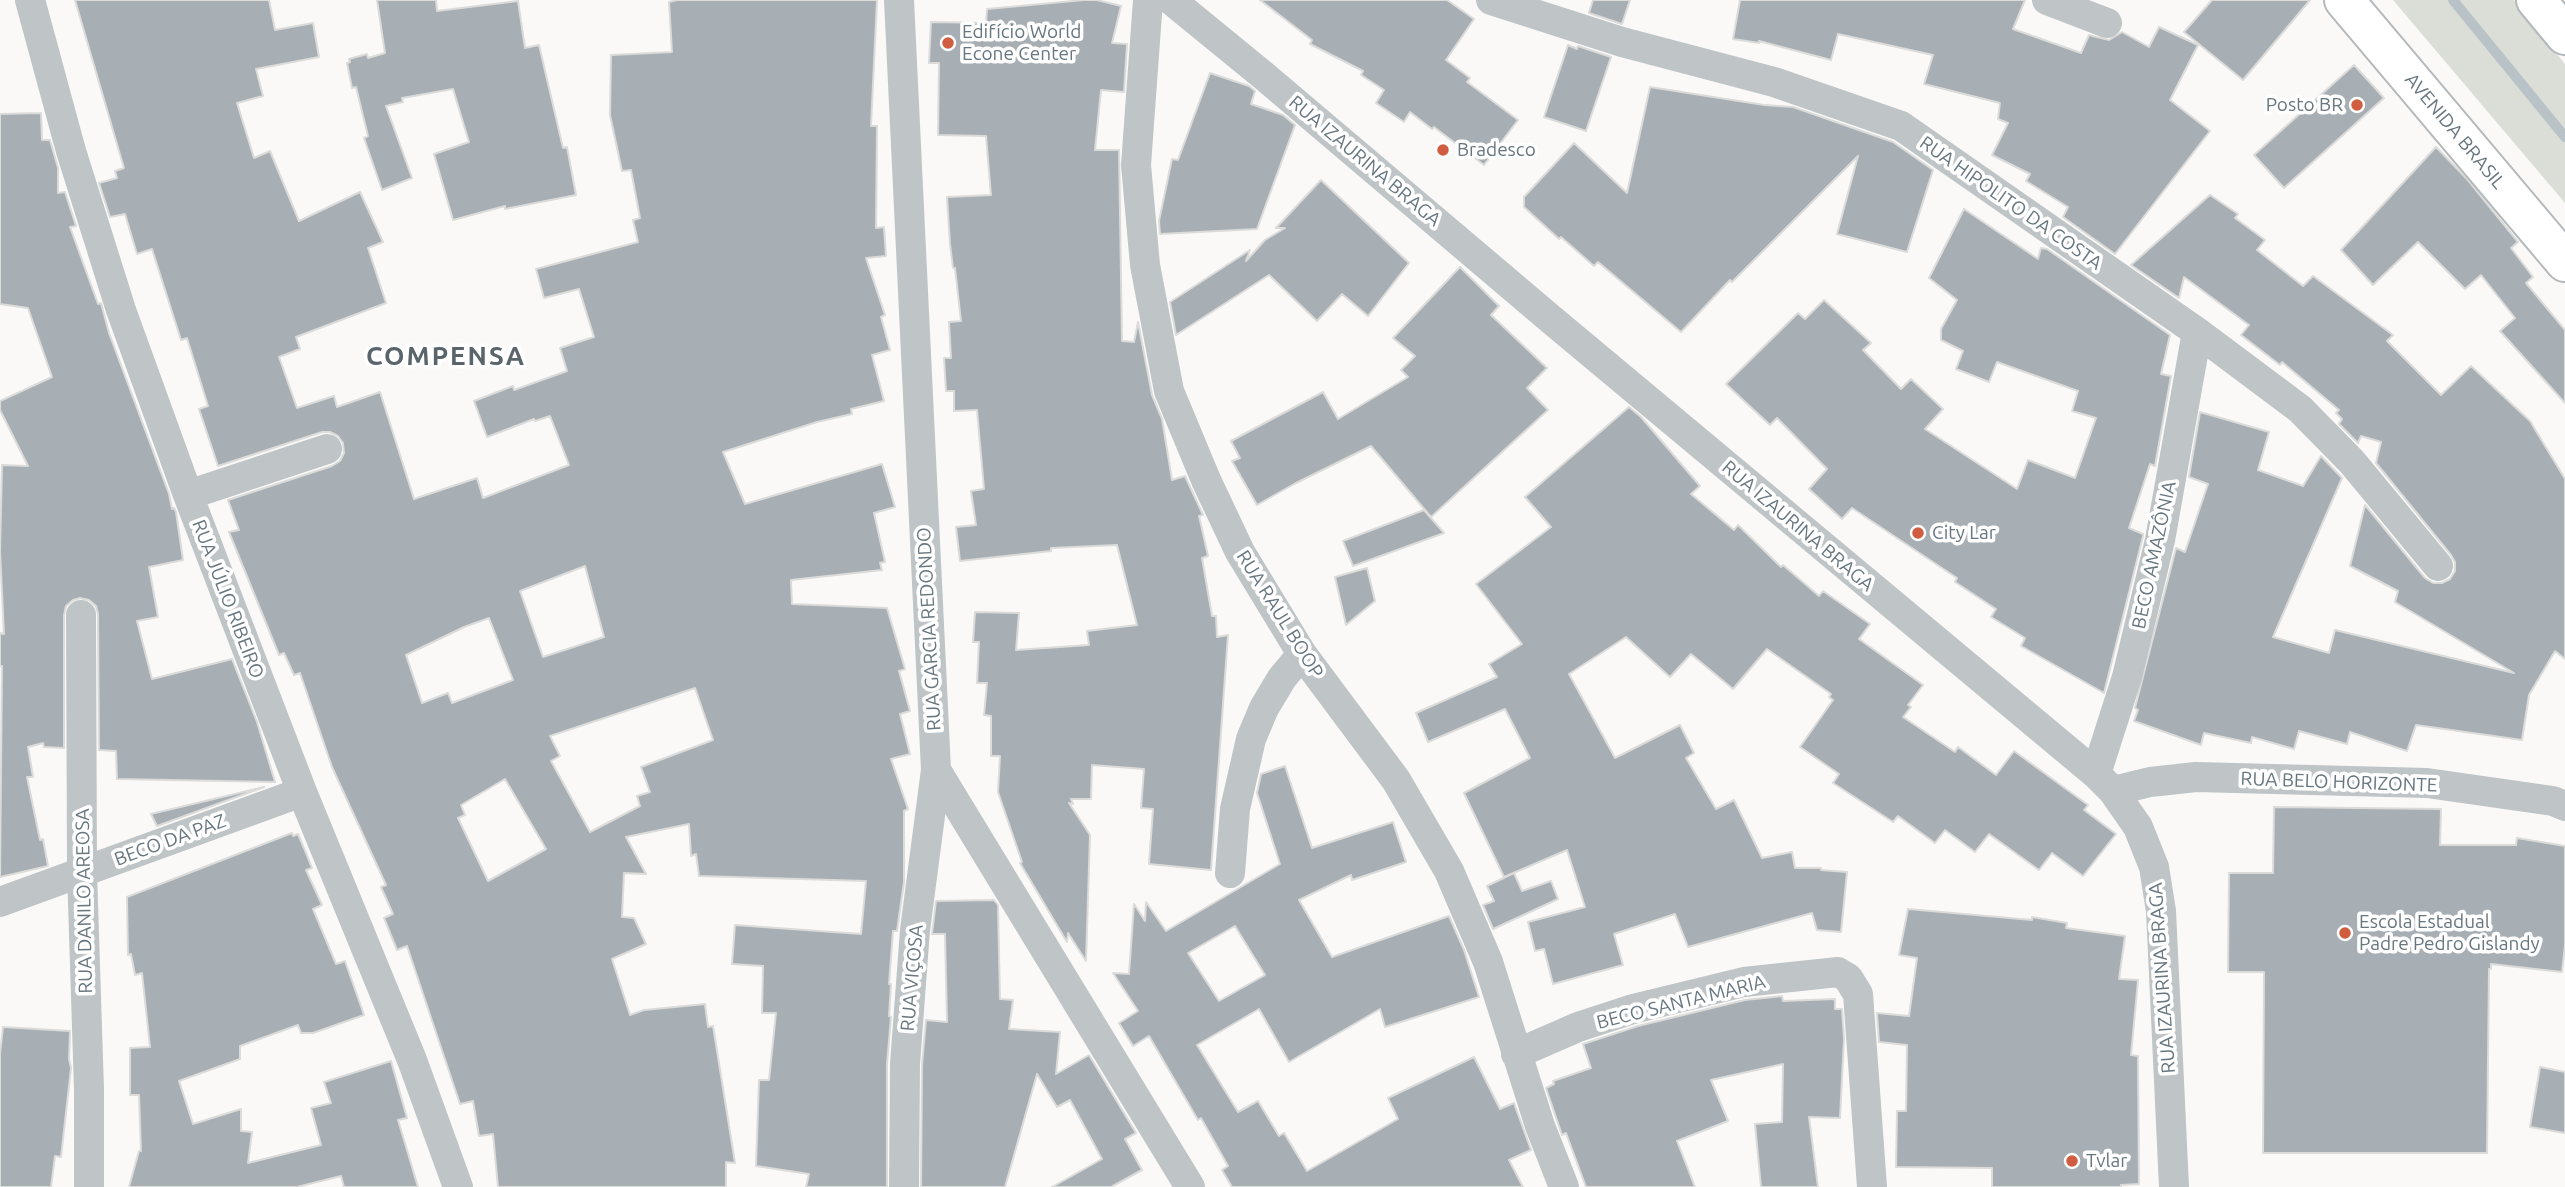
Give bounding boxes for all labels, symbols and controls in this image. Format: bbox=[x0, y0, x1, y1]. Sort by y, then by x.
place label: Edifício World Econe Center bbox=[962, 21, 1081, 65]
marker: Edifício World Econe Center bbox=[940, 35, 956, 51]
street label: AVENIDA BRASIL bbox=[2400, 69, 2510, 193]
street label: RUA IZAURINA BRAGA bbox=[1284, 91, 1446, 231]
place label: Posto BR bbox=[2266, 94, 2343, 116]
marker: Posto BR bbox=[2349, 97, 2365, 113]
street label: RUA HIPOLITO DA COSTA bbox=[1915, 131, 2107, 275]
place label: Bradesco bbox=[1457, 139, 1536, 161]
marker: Bradesco bbox=[1435, 142, 1451, 158]
district label: COMPENSA bbox=[367, 340, 525, 372]
street label: RUA IZAURINA BRAGA bbox=[1717, 456, 1879, 596]
street label: BECO AMAZÔNIA bbox=[2127, 479, 2181, 631]
street label: RUA JÚLIO RIBEIRO bbox=[187, 516, 269, 682]
place label: City Lar bbox=[1932, 522, 1996, 544]
marker: City Lar bbox=[1910, 525, 1926, 541]
street label: RUA GARCIA REDONDO bbox=[912, 527, 946, 731]
street label: RUA RAUL BOOP bbox=[1232, 546, 1328, 682]
street label: RUA BELO HORIZONTE bbox=[2240, 767, 2438, 797]
street label: RUA DANILO AREOSA bbox=[71, 808, 97, 994]
street label: BECO DA PAZ bbox=[111, 809, 229, 871]
street label: RUA IZAURINA BRAGA bbox=[2144, 882, 2180, 1074]
place label: Escola Estadual Padre Pedro Gislandy bbox=[2359, 911, 2540, 955]
street label: RUA VIÇOSA bbox=[896, 924, 928, 1032]
marker: Escola Estadual Padre Pedro Gislandy bbox=[2337, 925, 2353, 941]
street label: BECO SANTA MARIA bbox=[1594, 970, 1768, 1034]
place label: Tvlar bbox=[2086, 1150, 2127, 1172]
marker: Tvlar bbox=[2064, 1153, 2080, 1169]

